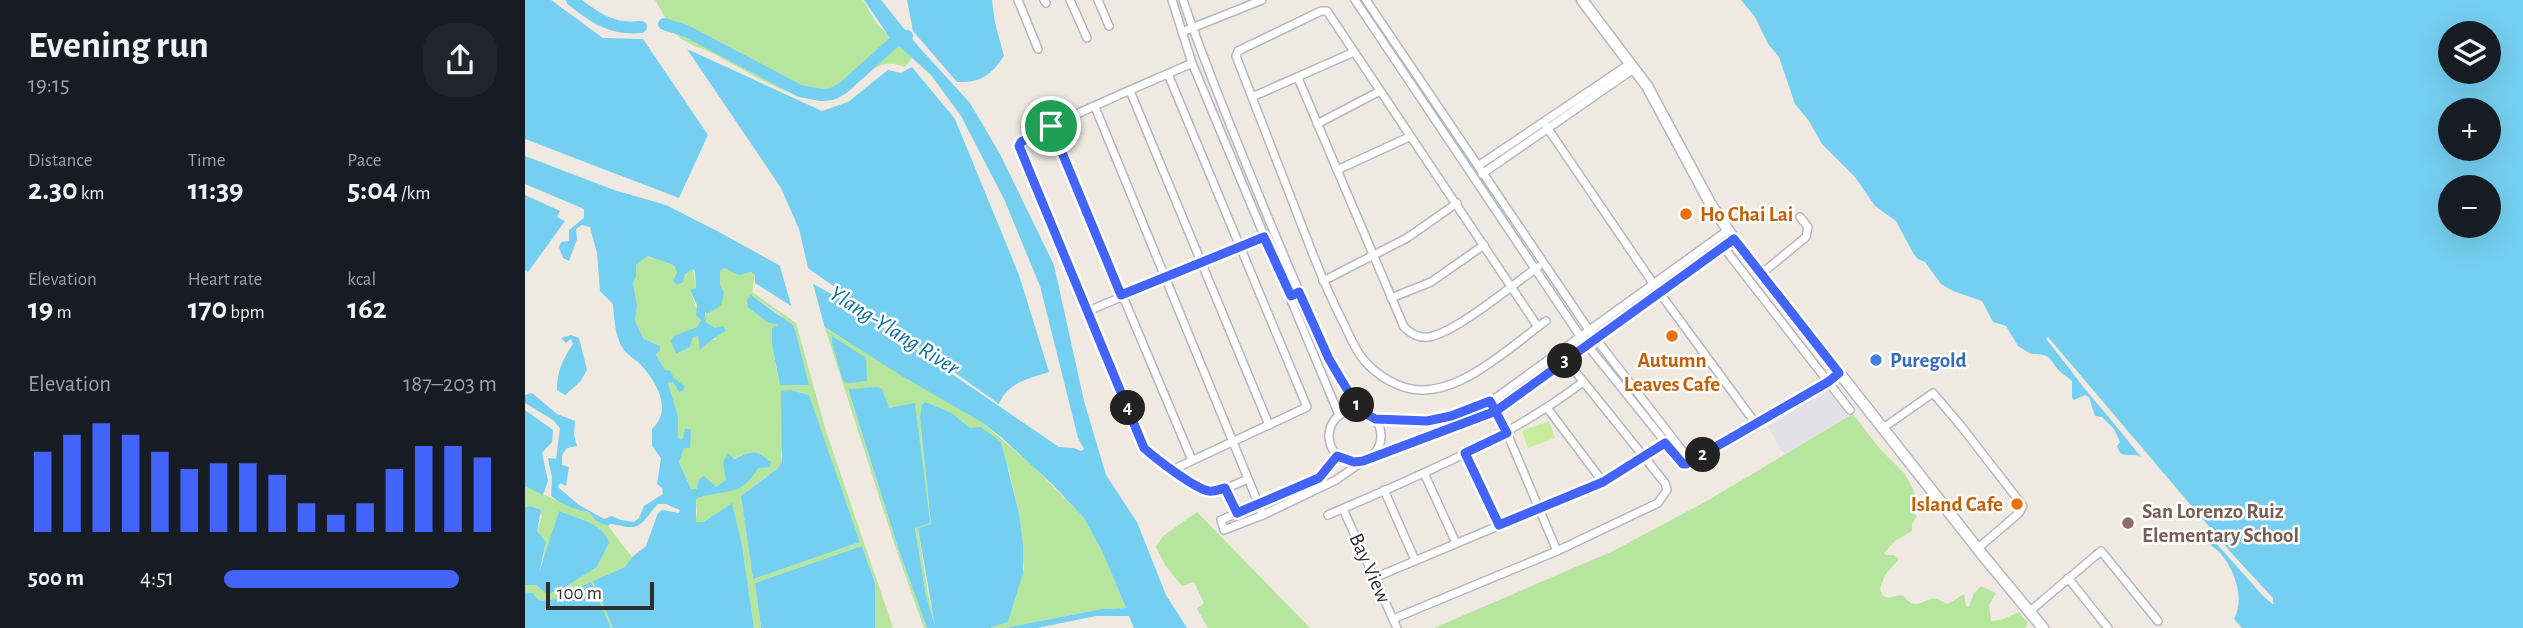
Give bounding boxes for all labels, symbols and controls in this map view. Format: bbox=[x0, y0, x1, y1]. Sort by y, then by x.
map controls bbox=[2438, 21, 2501, 238]
button: layers bbox=[2438, 21, 2501, 84]
button: share bbox=[423, 23, 497, 97]
text: Evening run bbox=[28, 27, 209, 65]
text: 19:15 bbox=[28, 74, 70, 97]
pin bbox=[1021, 96, 1081, 156]
button: + bbox=[2438, 98, 2501, 161]
icon: arrive bbox=[1032, 107, 1070, 145]
text: Distance bbox=[28, 151, 92, 170]
text: Time bbox=[188, 151, 226, 170]
text: Pace bbox=[347, 151, 382, 170]
text: 2.30 bbox=[28, 175, 78, 205]
text: 11:39 bbox=[188, 175, 244, 205]
text: 5:04 bbox=[347, 175, 398, 205]
button: − bbox=[2438, 175, 2501, 238]
text: km bbox=[78, 184, 105, 203]
text: /km bbox=[398, 184, 430, 203]
place label: Ho Chai Lai bbox=[1700, 204, 1793, 225]
marker: Ho Chai Lai bbox=[1678, 206, 1694, 222]
text: Elevation bbox=[28, 270, 97, 289]
text: Heart rate bbox=[188, 270, 262, 289]
text: kcal bbox=[347, 270, 376, 289]
water label: Ylang-Ylang River bbox=[825, 282, 963, 380]
text: 19 bbox=[28, 294, 53, 324]
text: 170 bbox=[188, 294, 227, 324]
text: 162 bbox=[347, 294, 387, 324]
text: m bbox=[53, 303, 72, 322]
text: bpm bbox=[227, 303, 265, 322]
marker: Autumn Leaves Cafe bbox=[1664, 328, 1680, 344]
pin: 3 bbox=[1548, 344, 1583, 378]
place label: Autumn Leaves Cafe bbox=[1624, 350, 1720, 395]
place label: Puregold bbox=[1890, 350, 1967, 371]
text: 3 bbox=[1560, 351, 1569, 370]
marker: Puregold bbox=[1868, 352, 1884, 368]
text: Elevation bbox=[28, 373, 111, 396]
text: 187–203 m bbox=[403, 373, 497, 396]
pin: 1 bbox=[1339, 388, 1375, 422]
pin: 4 bbox=[1111, 390, 1145, 426]
text: 1 bbox=[1353, 395, 1360, 414]
text: 4 bbox=[1123, 398, 1132, 417]
pin: 2 bbox=[1685, 438, 1721, 472]
text: 2 bbox=[1698, 445, 1707, 464]
place label: Island Cafe bbox=[1911, 494, 2003, 515]
marker: Island Cafe bbox=[2009, 496, 2025, 512]
place label: San Lorenzo Ruiz Elementary School bbox=[2142, 501, 2299, 546]
marker: San Lorenzo Ruiz Elementary School bbox=[2120, 515, 2136, 531]
street label: Bay View bbox=[1345, 530, 1395, 606]
text: 500 m bbox=[28, 567, 84, 590]
text: 4:51 bbox=[140, 567, 174, 590]
scale bar bbox=[546, 579, 655, 611]
text: 100 m bbox=[557, 584, 602, 603]

